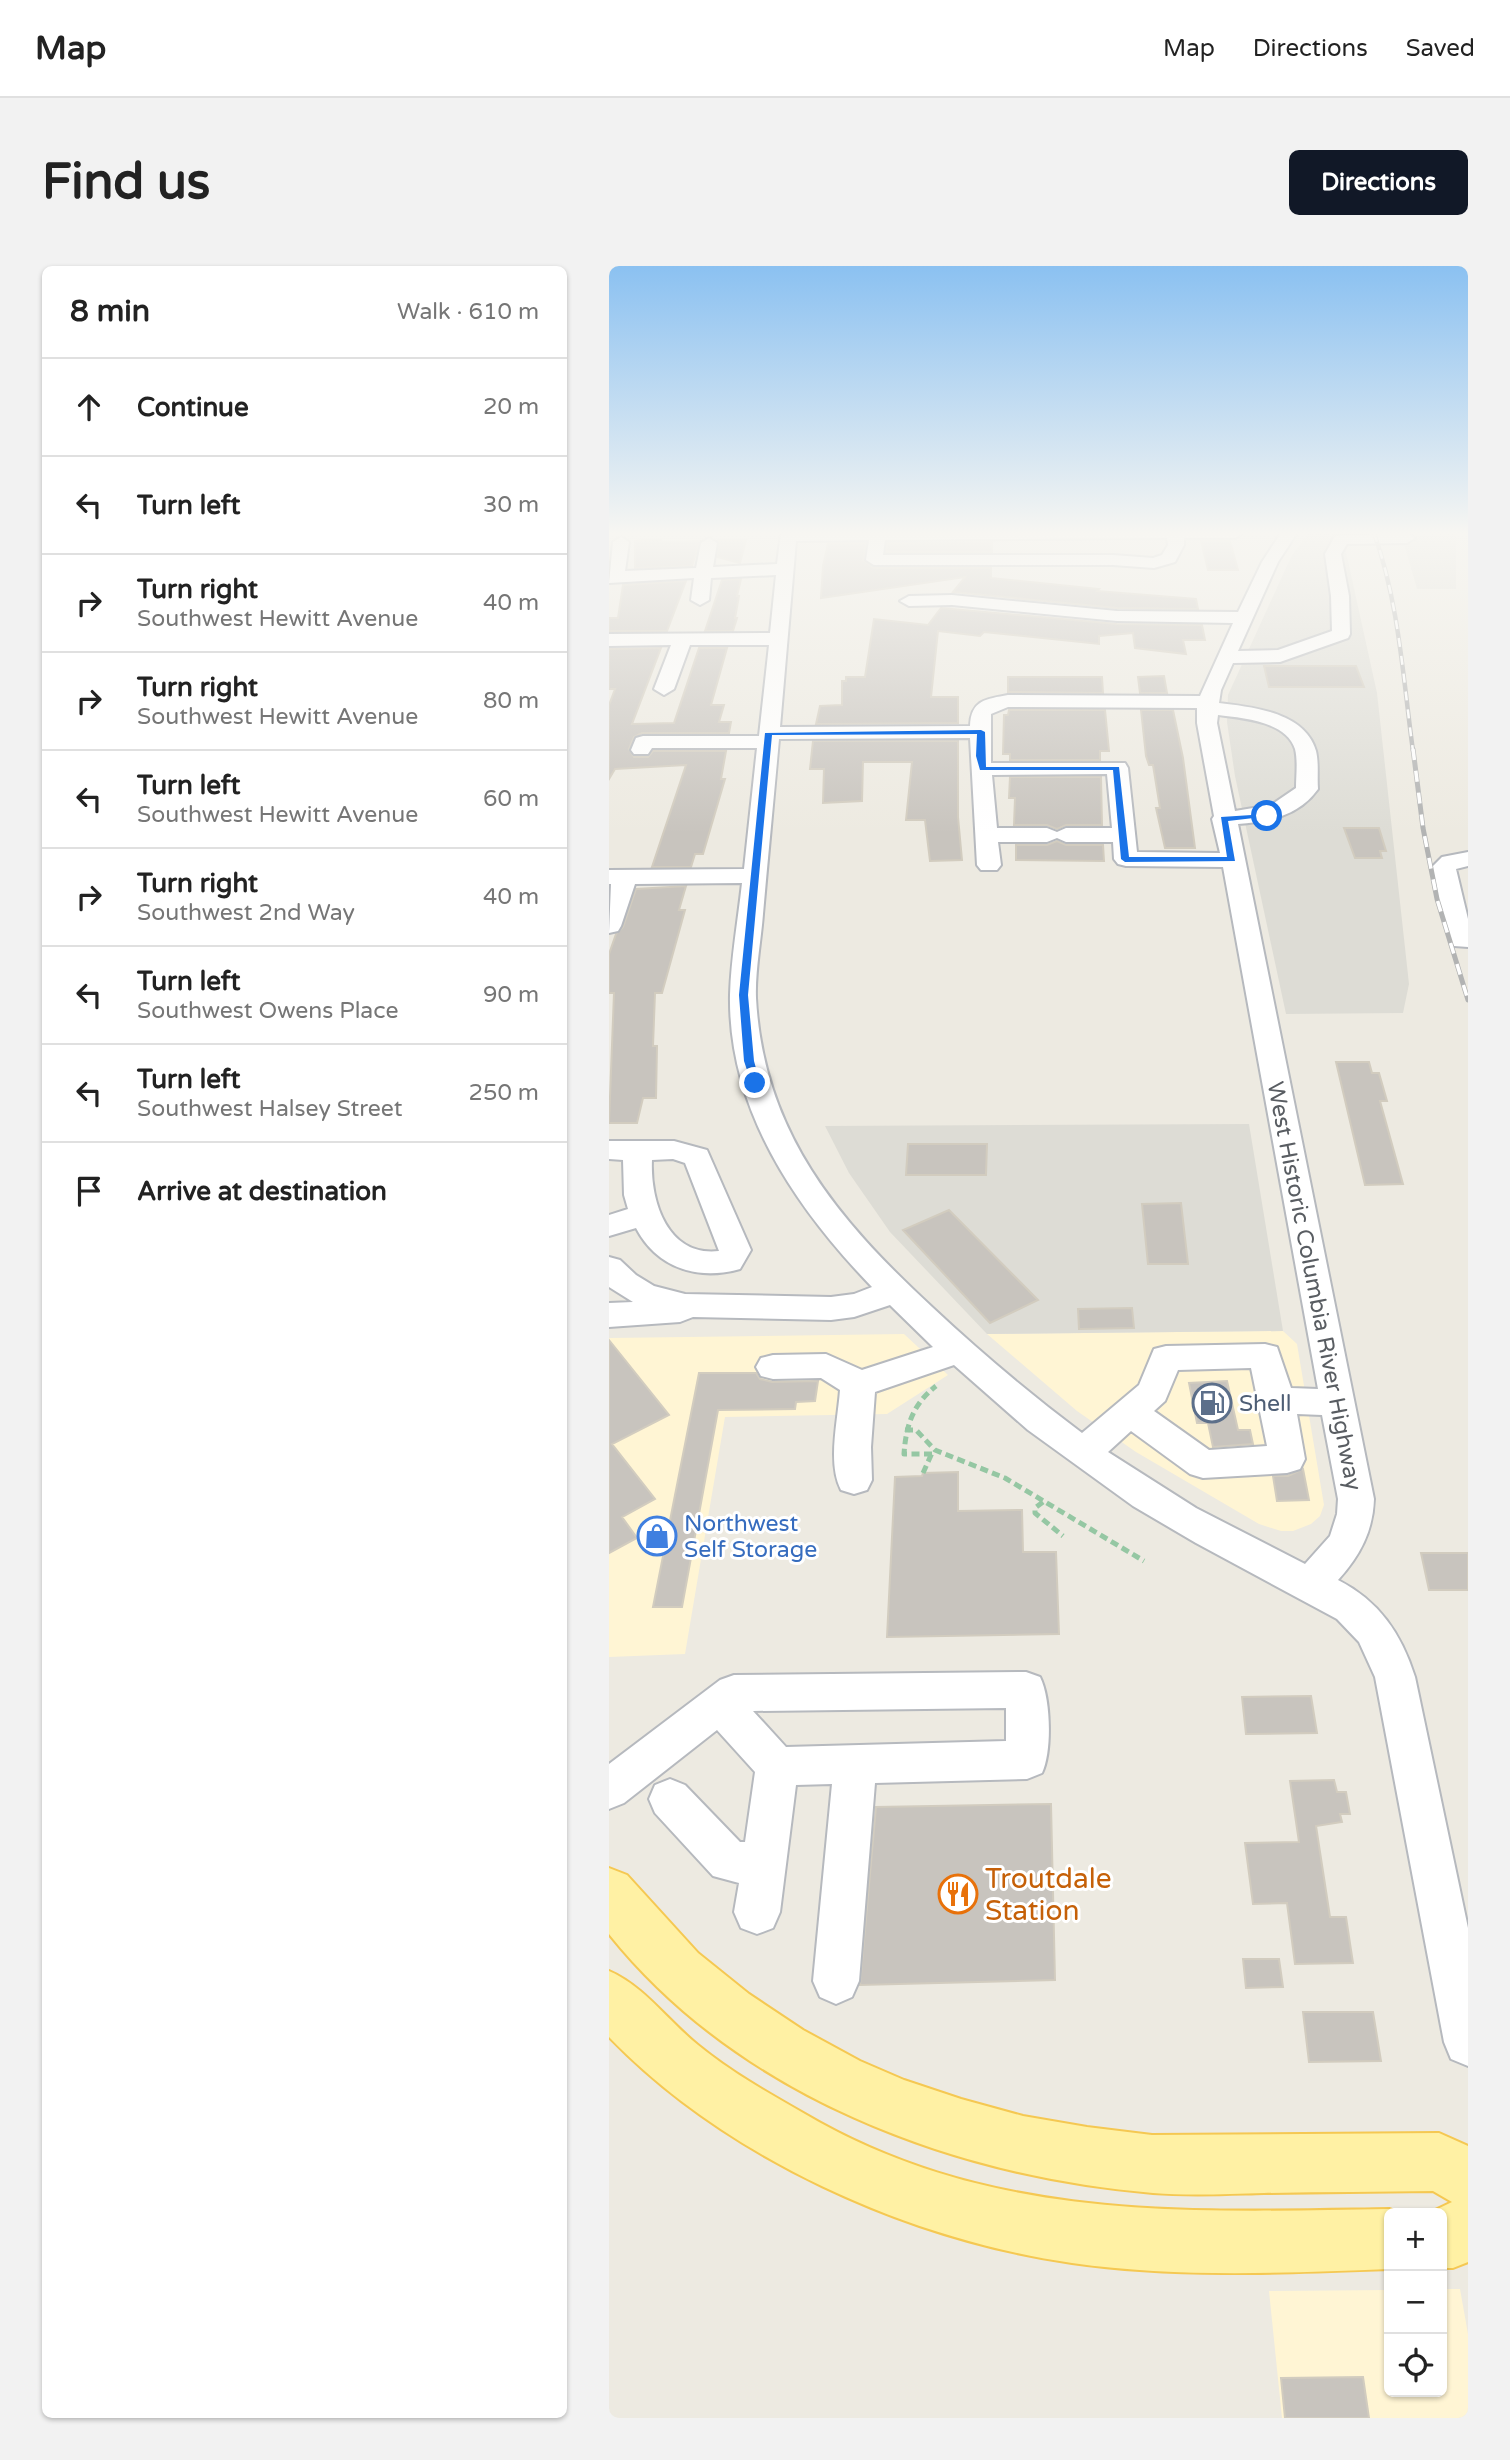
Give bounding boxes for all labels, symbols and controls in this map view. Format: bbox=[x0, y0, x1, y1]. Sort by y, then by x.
text: Map bbox=[35, 29, 106, 68]
text: Map bbox=[1163, 34, 1215, 63]
text: Directions bbox=[1253, 34, 1368, 63]
text: Saved bbox=[1406, 34, 1475, 63]
button: Directions bbox=[1289, 150, 1468, 215]
text: Find us bbox=[42, 153, 210, 212]
text: 8 min bbox=[70, 293, 150, 330]
text: Walk · 610 m bbox=[397, 298, 539, 326]
icon: ahead bbox=[70, 388, 108, 426]
text: Continue bbox=[137, 392, 249, 423]
text: 20 m bbox=[483, 393, 539, 421]
icon: left bbox=[70, 486, 108, 524]
text: Turn left bbox=[137, 490, 240, 521]
text: 30 m bbox=[483, 491, 539, 519]
text: Turn right bbox=[137, 574, 258, 605]
icon: right bbox=[70, 584, 108, 622]
text: 40 m bbox=[483, 589, 539, 617]
text: Southwest Hewitt Avenue bbox=[137, 605, 418, 633]
text: Turn right bbox=[137, 672, 258, 703]
icon: right bbox=[70, 682, 108, 720]
text: 80 m bbox=[483, 687, 539, 715]
text: Southwest Hewitt Avenue bbox=[137, 703, 418, 731]
text: Turn left bbox=[137, 770, 240, 801]
icon: left bbox=[70, 780, 108, 818]
text: 60 m bbox=[483, 785, 539, 813]
route start bbox=[1251, 800, 1282, 831]
text: Southwest Hewitt Avenue bbox=[137, 801, 418, 829]
text: Turn right bbox=[137, 868, 258, 899]
icon: right bbox=[70, 878, 108, 916]
text: 40 m bbox=[483, 883, 539, 911]
text: Southwest 2nd Way bbox=[137, 899, 355, 927]
text: Turn left bbox=[137, 966, 240, 997]
icon: left bbox=[70, 976, 108, 1014]
text: 90 m bbox=[483, 981, 539, 1009]
text: Southwest Owens Place bbox=[137, 997, 398, 1025]
text: Turn left bbox=[137, 1064, 240, 1095]
route end bbox=[739, 1067, 770, 1098]
icon: left bbox=[70, 1074, 108, 1112]
text: 250 m bbox=[469, 1079, 539, 1107]
street label: West Historic Columbia River Highway bbox=[1261, 1079, 1367, 1493]
text: Southwest Halsey Street bbox=[137, 1095, 403, 1123]
icon: arrive bbox=[70, 1172, 108, 1210]
text: Arrive at destination bbox=[137, 1176, 387, 1207]
fuel station icon: Shell bbox=[1191, 1382, 1233, 1424]
place label: Shell bbox=[1239, 1390, 1291, 1418]
place label: Northwest Self Storage bbox=[684, 1510, 817, 1564]
shop icon: Northwest Self Storage bbox=[636, 1515, 678, 1557]
place label: Troutdale Station bbox=[985, 1862, 1111, 1928]
restaurant icon: Troutdale Station bbox=[937, 1873, 979, 1915]
map controls bbox=[1384, 2208, 1447, 2397]
button: + bbox=[1384, 2208, 1447, 2271]
button: − bbox=[1384, 2271, 1447, 2334]
button: locate bbox=[1384, 2334, 1447, 2397]

